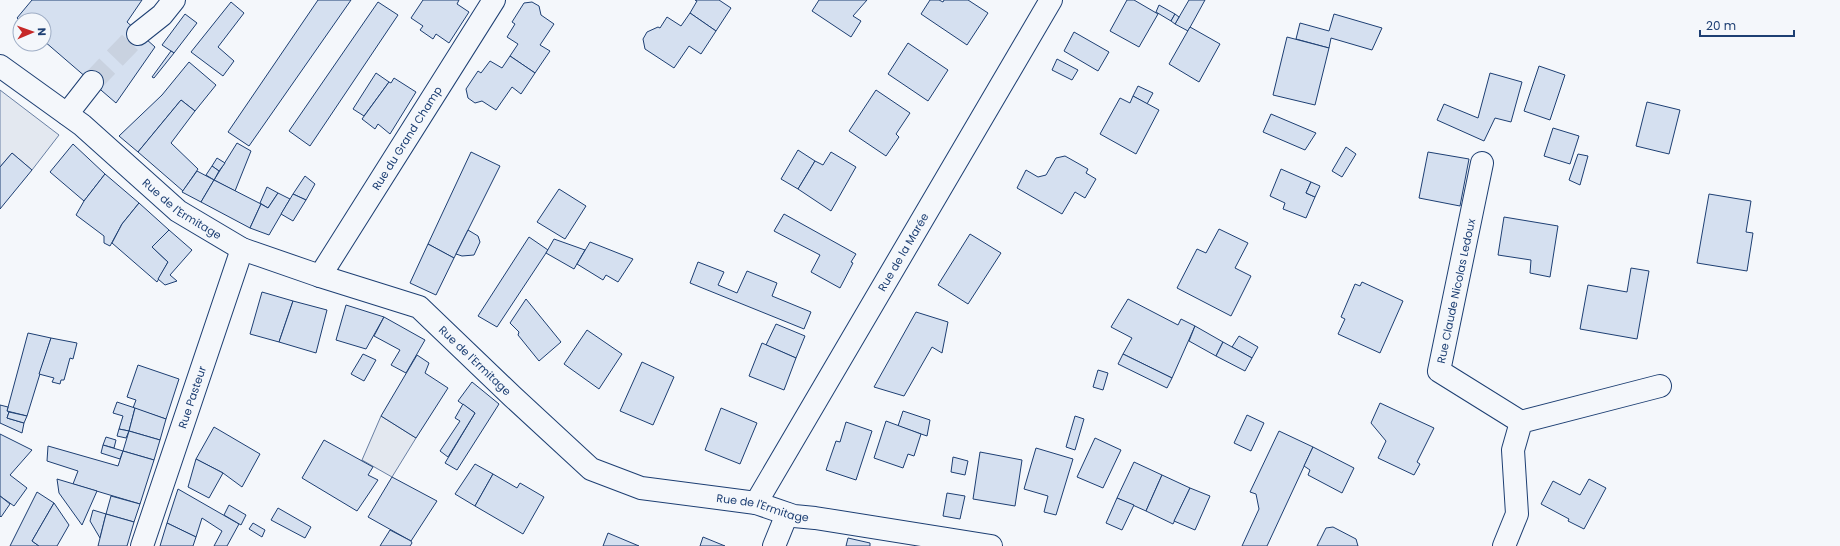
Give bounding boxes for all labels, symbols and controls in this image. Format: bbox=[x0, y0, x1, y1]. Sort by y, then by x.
north arrow bbox=[12, 12, 52, 52]
scale bar bbox=[1700, 12, 1794, 38]
text: 20 m bbox=[1706, 17, 1736, 34]
text: N bbox=[34, 27, 50, 36]
street label: Rue du Grand Champ bbox=[368, 83, 446, 193]
street label: Rue de l'Ermitage bbox=[139, 175, 225, 243]
street label: Rue de la Marée bbox=[874, 210, 933, 294]
street label: Rue Claude Nicolas Ledoux bbox=[1433, 216, 1479, 365]
street label: Rue de l'Ermitage bbox=[435, 322, 515, 399]
street label: Rue Pasteur bbox=[174, 364, 210, 431]
street label: Rue de l'Ermitage bbox=[716, 490, 810, 525]

